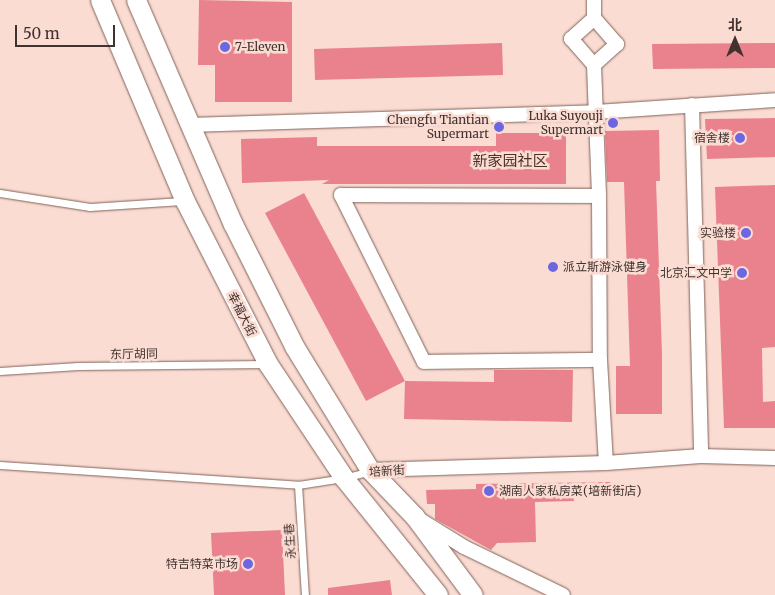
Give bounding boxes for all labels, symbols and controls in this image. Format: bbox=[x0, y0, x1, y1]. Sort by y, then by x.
scale bar bbox=[18, 15, 118, 47]
north arrow bbox=[710, 15, 760, 65]
text: 北 bbox=[728, 16, 742, 34]
text: 50 m bbox=[23, 24, 60, 43]
place label: 7-Eleven bbox=[235, 40, 285, 54]
marker: 7-Eleven bbox=[219, 41, 231, 53]
place label: Luka Suyouji Supermart bbox=[529, 109, 603, 137]
place label: Chengfu Tiantian Supermart bbox=[387, 113, 489, 141]
marker: Luka Suyouji Supermart bbox=[607, 117, 619, 129]
marker: Chengfu Tiantian Supermart bbox=[493, 121, 505, 133]
place label: 宿舍楼 bbox=[694, 131, 730, 145]
marker: 宿舍楼 bbox=[734, 132, 746, 144]
district label: 新家园社区 bbox=[473, 152, 547, 170]
place label: 实验楼 bbox=[700, 226, 736, 240]
marker: 实验楼 bbox=[740, 227, 752, 239]
place label: 派立斯游泳健身 bbox=[563, 260, 647, 274]
marker: 派立斯游泳健身 bbox=[547, 261, 559, 273]
place label: 北京汇文中学 bbox=[660, 266, 732, 280]
marker: 北京汇文中学 bbox=[736, 267, 748, 279]
street label: 幸福大街 bbox=[225, 289, 259, 339]
street label: 东厅胡同 bbox=[110, 346, 158, 362]
street label: 培新街 bbox=[369, 463, 405, 479]
place label: 湖南人家私房菜(培新街店) bbox=[499, 484, 641, 498]
marker: 湖南人家私房菜(培新街店) bbox=[483, 485, 495, 497]
street label: 永生巷 bbox=[282, 523, 298, 559]
place label: 特吉特菜市场 bbox=[166, 557, 238, 571]
marker: 特吉特菜市场 bbox=[242, 558, 254, 570]

